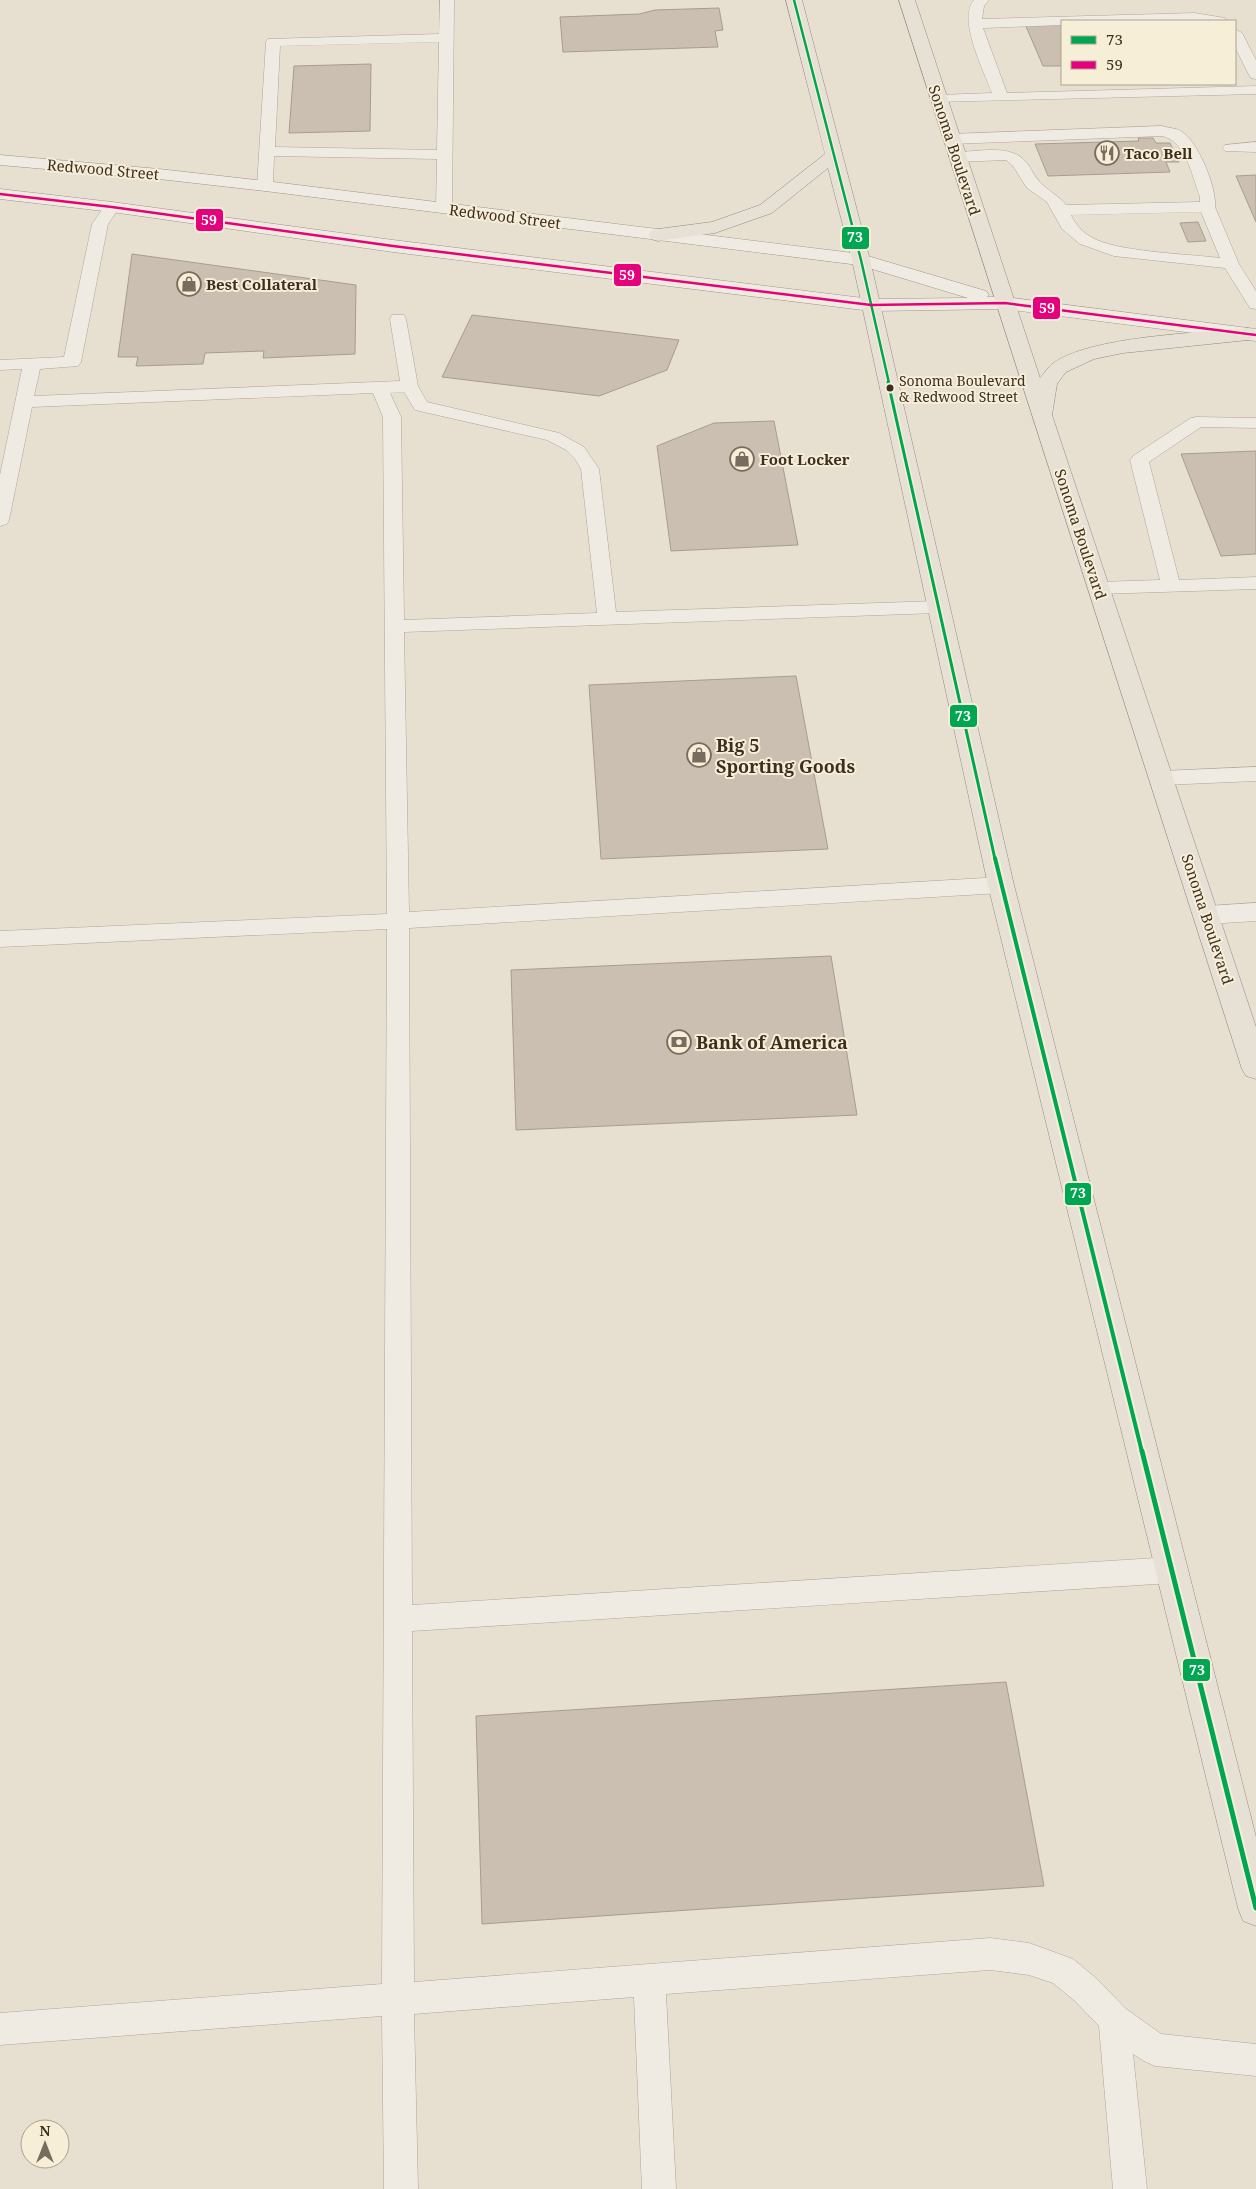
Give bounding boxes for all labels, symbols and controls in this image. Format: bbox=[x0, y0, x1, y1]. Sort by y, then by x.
legend bbox=[1061, 20, 1236, 85]
text: 73 bbox=[1106, 29, 1123, 49]
text: 59 bbox=[1106, 54, 1123, 74]
street label: Sonoma Boulevard bbox=[925, 82, 985, 218]
restaurant icon: Taco Bell bbox=[1094, 140, 1120, 166]
place label: Taco Bell bbox=[1124, 143, 1193, 163]
street label: Redwood Street bbox=[46, 154, 160, 184]
street label: Redwood Street bbox=[448, 199, 562, 233]
line badge: 59 bbox=[195, 208, 224, 232]
text: 59 bbox=[201, 210, 217, 229]
line badge: 73 bbox=[841, 226, 870, 250]
text: 73 bbox=[847, 227, 863, 246]
line badge: 59 bbox=[613, 263, 642, 287]
text: 59 bbox=[619, 265, 635, 284]
shop icon: Best Collateral bbox=[176, 271, 202, 297]
place label: Best Collateral bbox=[206, 274, 318, 294]
line badge: 59 bbox=[1032, 296, 1061, 320]
text: 59 bbox=[1039, 298, 1055, 317]
place label: Sonoma Boulevard & Redwood Street bbox=[899, 371, 1026, 406]
marker: Sonoma Boulevard & Redwood Street bbox=[885, 383, 895, 393]
shop icon: Foot Locker bbox=[729, 446, 755, 472]
place label: Foot Locker bbox=[760, 449, 850, 469]
street label: Sonoma Boulevard bbox=[1051, 466, 1111, 602]
line badge: 73 bbox=[949, 704, 978, 728]
text: 73 bbox=[955, 706, 971, 725]
place label: Big 5 Sporting Goods bbox=[716, 733, 856, 778]
shop icon: Big 5 Sporting Goods bbox=[686, 742, 712, 768]
street label: Sonoma Boulevard bbox=[1178, 851, 1238, 987]
bank icon: Bank of America bbox=[666, 1029, 692, 1055]
place label: Bank of America bbox=[696, 1030, 848, 1054]
line badge: 73 bbox=[1064, 1182, 1092, 1206]
text: 73 bbox=[1070, 1183, 1086, 1202]
line badge: 73 bbox=[1182, 1658, 1211, 1682]
text: 73 bbox=[1189, 1660, 1205, 1679]
north arrow bbox=[20, 2119, 70, 2169]
text: N bbox=[39, 2121, 51, 2140]

